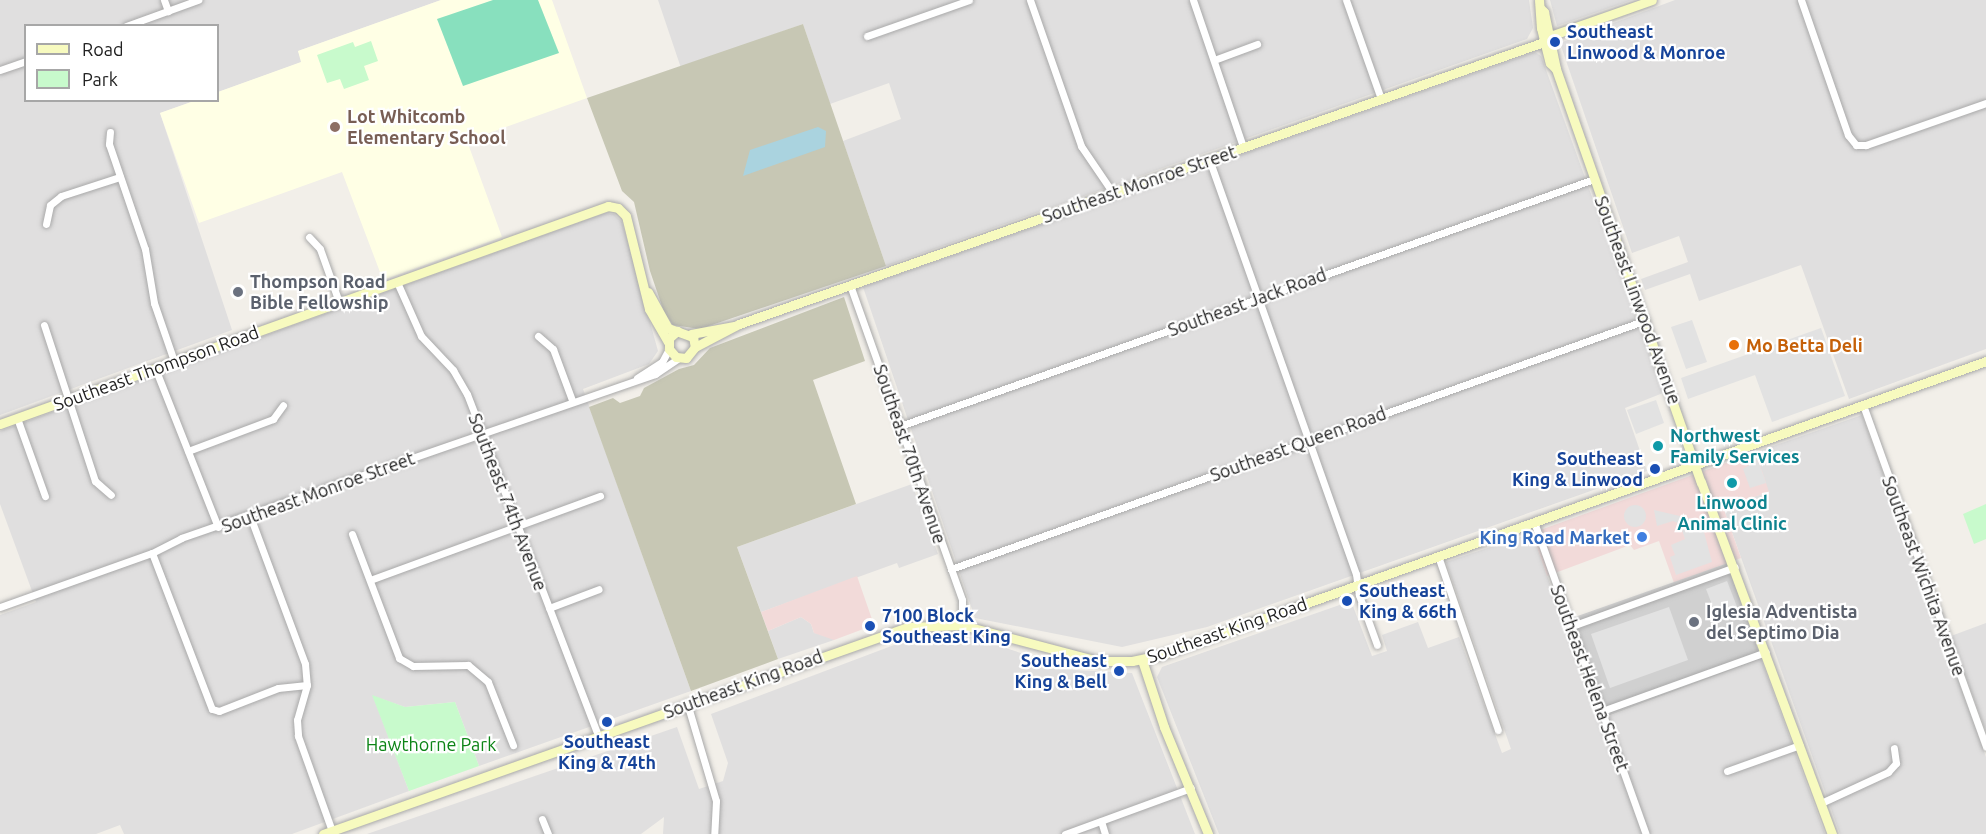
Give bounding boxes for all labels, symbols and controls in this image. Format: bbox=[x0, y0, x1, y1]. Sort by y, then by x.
place label: Southeast Linwood & Monroe bbox=[1567, 21, 1725, 63]
legend bbox=[24, 24, 219, 102]
marker: Southeast Linwood & Monroe bbox=[1548, 35, 1562, 49]
text: Road bbox=[82, 39, 124, 59]
text: Park bbox=[82, 69, 118, 89]
place label: Lot Whitcomb Elementary School bbox=[347, 106, 506, 148]
marker: Lot Whitcomb Elementary School bbox=[328, 120, 342, 134]
street label: Southeast Monroe Street bbox=[1039, 141, 1239, 227]
street label: Southeast Linwood Avenue bbox=[1590, 193, 1686, 407]
street label: Southeast Jack Road bbox=[1165, 263, 1329, 341]
place label: Thompson Road Bible Fellowship bbox=[250, 271, 389, 314]
marker: Thompson Road Bible Fellowship bbox=[231, 285, 245, 299]
street label: Southeast Thompson Road bbox=[50, 321, 262, 415]
place label: Mo Betta Deli bbox=[1746, 334, 1863, 356]
marker: Mo Betta Deli bbox=[1727, 338, 1741, 352]
street label: Southeast 70th Avenue bbox=[869, 362, 951, 546]
street label: Southeast Queen Road bbox=[1207, 402, 1389, 486]
street label: Southeast 74th Avenue bbox=[464, 410, 552, 594]
place label: Northwest Family Services bbox=[1670, 425, 1800, 468]
marker: Northwest Family Services bbox=[1651, 439, 1665, 453]
street label: Southeast Monroe Street bbox=[219, 447, 417, 537]
place label: Southeast King & Linwood bbox=[1512, 448, 1643, 490]
marker: Southeast King & Linwood bbox=[1648, 462, 1662, 476]
street label: Southeast Wichita Avenue bbox=[1878, 473, 1970, 679]
marker: Linwood Animal Clinic bbox=[1725, 476, 1739, 490]
place label: Linwood Animal Clinic bbox=[1677, 492, 1787, 534]
place label: King Road Market bbox=[1479, 526, 1630, 548]
marker: King Road Market bbox=[1635, 530, 1649, 544]
place label: Southeast King & 66th bbox=[1359, 580, 1457, 622]
street label: Southeast Helena Street bbox=[1546, 582, 1634, 774]
street label: Southeast King Road bbox=[1144, 592, 1310, 668]
marker: Southeast King & 66th bbox=[1340, 594, 1354, 608]
place label: Iglesia Adventista del Septimo Dia bbox=[1706, 601, 1858, 644]
place label: 7100 Block Southeast King bbox=[882, 605, 1011, 648]
marker: Iglesia Adventista del Septimo Dia bbox=[1687, 615, 1701, 629]
marker: 7100 Block Southeast King bbox=[863, 619, 877, 633]
street label: Southeast King Road bbox=[661, 645, 825, 723]
place label: Southeast King & Bell bbox=[1014, 650, 1107, 692]
marker: Southeast King & Bell bbox=[1112, 664, 1126, 678]
marker: Southeast King & 74th bbox=[600, 715, 614, 729]
place label: Southeast King & 74th bbox=[558, 731, 656, 774]
park label: Hawthorne Park bbox=[366, 733, 496, 755]

